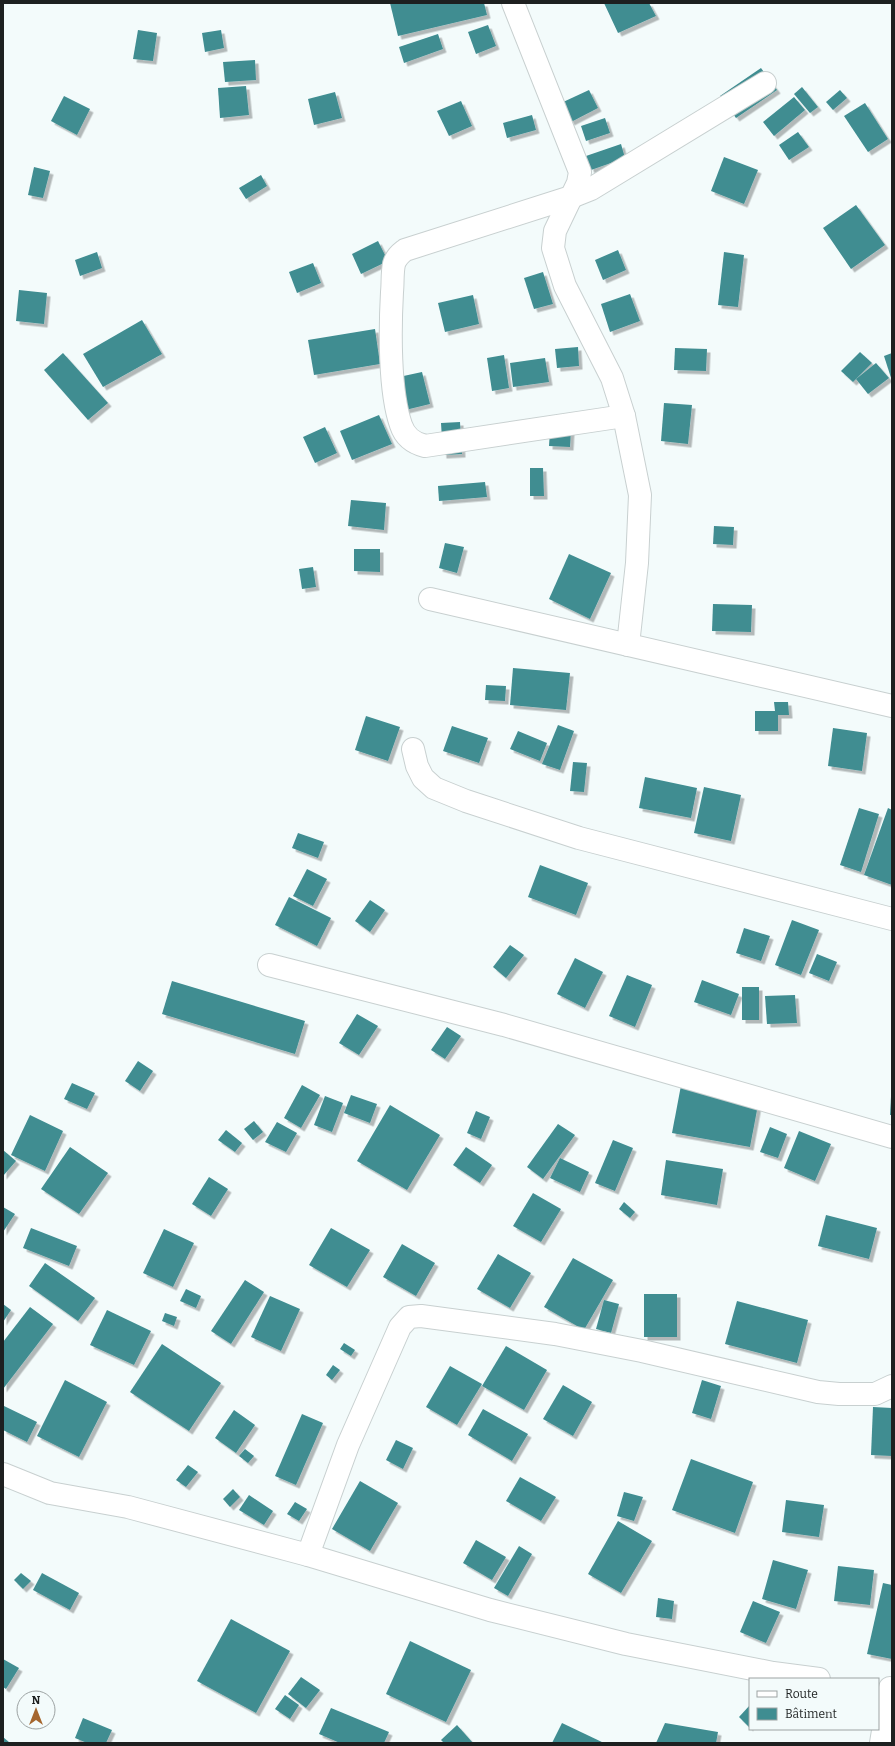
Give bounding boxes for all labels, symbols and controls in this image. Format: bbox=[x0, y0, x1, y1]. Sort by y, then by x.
legend bbox=[749, 1678, 879, 1730]
text: Route bbox=[785, 1687, 818, 1701]
north arrow bbox=[16, 1690, 56, 1730]
text: N bbox=[32, 1694, 41, 1707]
text: Bâtiment bbox=[785, 1707, 838, 1721]

